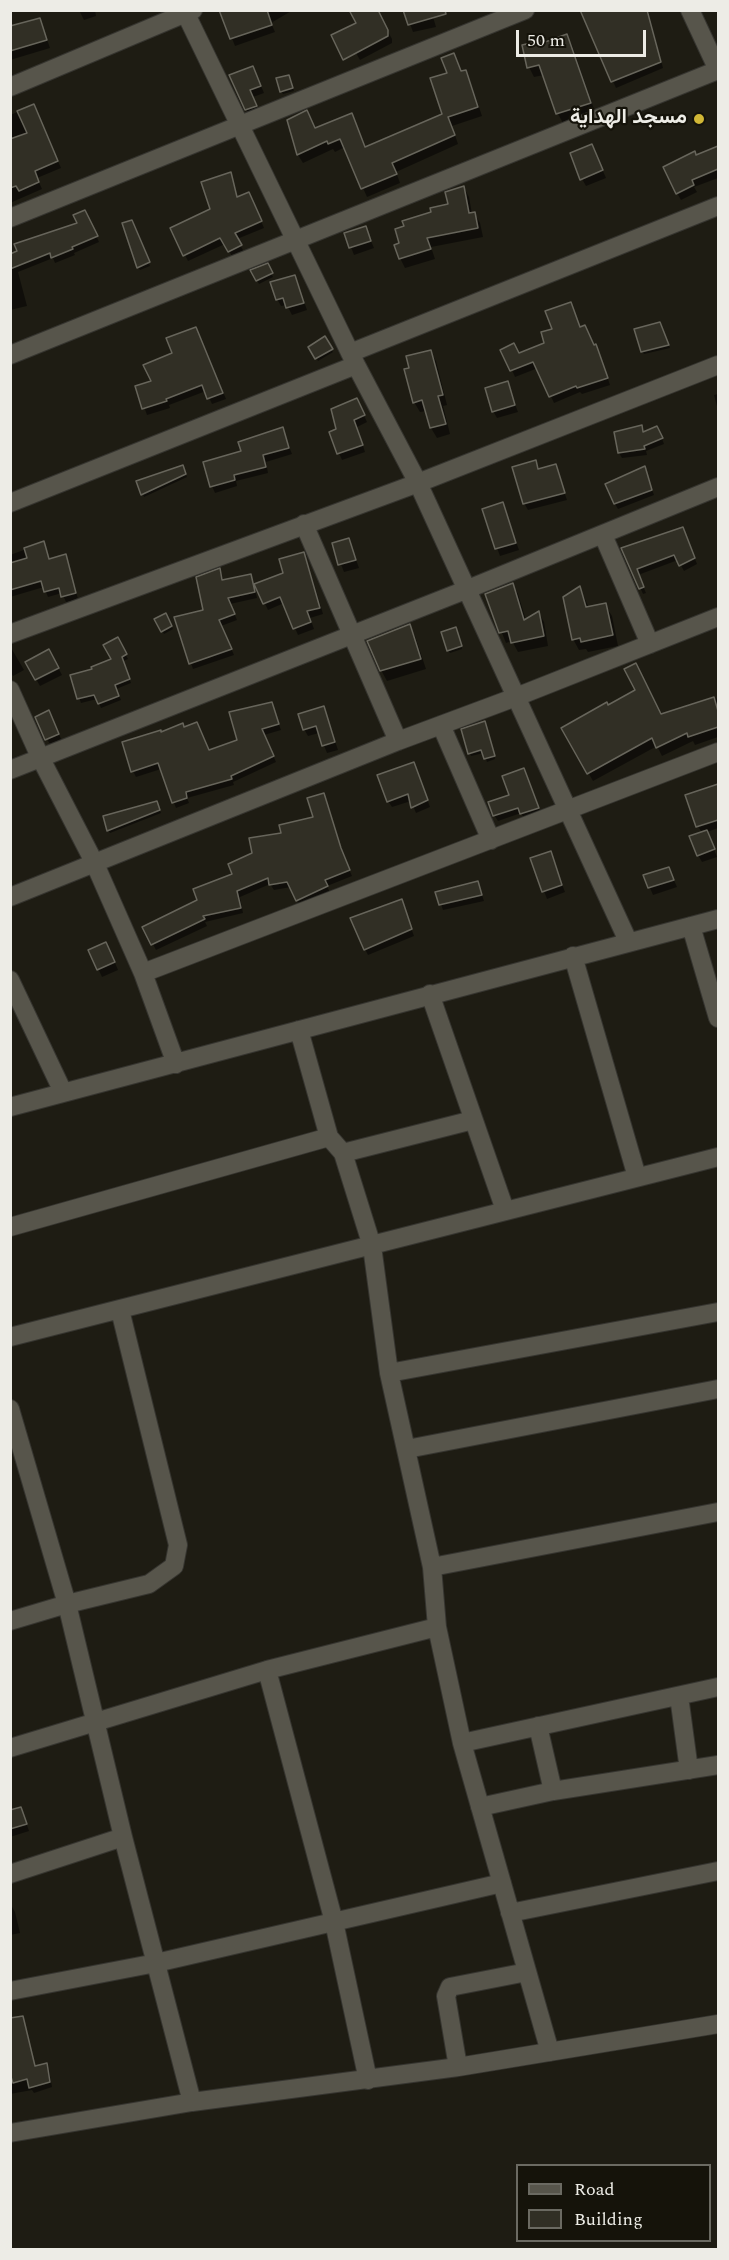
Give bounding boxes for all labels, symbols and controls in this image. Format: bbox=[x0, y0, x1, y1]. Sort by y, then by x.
scale bar bbox=[519, 18, 650, 56]
text: 50 m bbox=[527, 27, 565, 54]
place label: مسجد الهداية bbox=[570, 106, 687, 132]
marker: مسجد الهداية bbox=[692, 112, 706, 126]
legend bbox=[516, 2164, 711, 2242]
text: Road bbox=[574, 2176, 615, 2203]
text: Building bbox=[574, 2206, 643, 2233]

